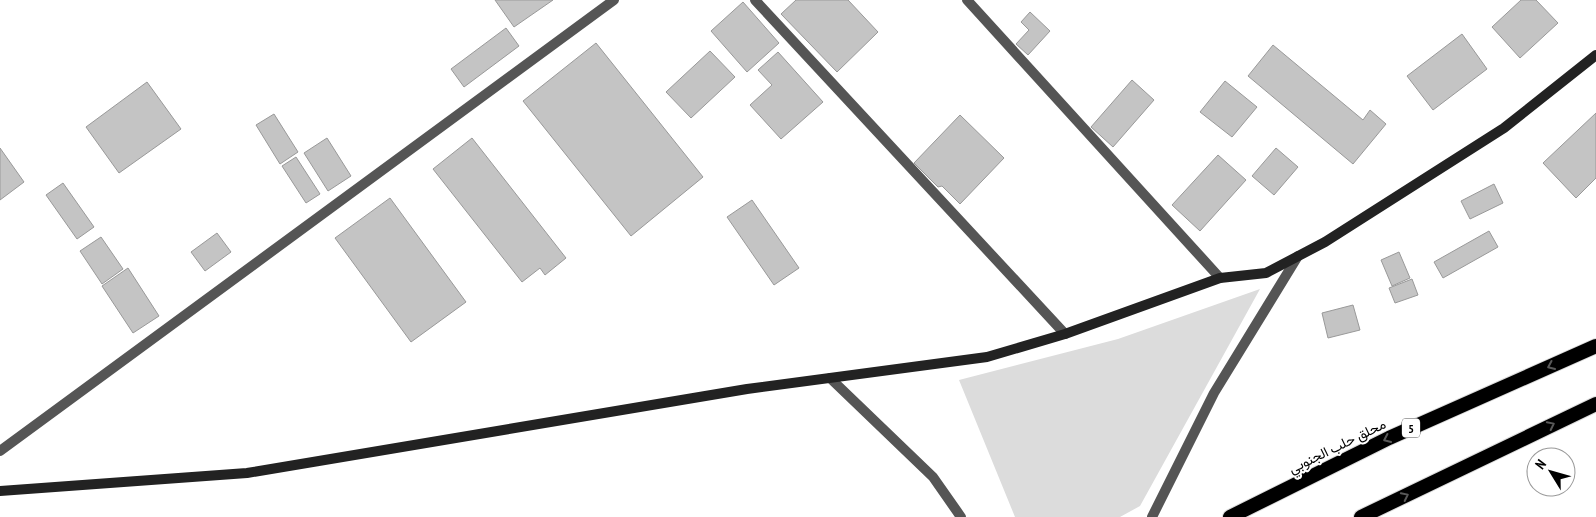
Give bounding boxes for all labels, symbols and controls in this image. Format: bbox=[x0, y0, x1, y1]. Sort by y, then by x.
one-way arrow bbox=[1547, 359, 1556, 370]
street label: محلق حلب الجنوبي bbox=[1285, 415, 1390, 480]
road number: 5 bbox=[1402, 418, 1420, 438]
one-way arrow bbox=[1546, 421, 1555, 432]
one-way arrow bbox=[1383, 433, 1392, 443]
north arrow bbox=[1526, 447, 1576, 497]
text: N bbox=[1531, 456, 1550, 473]
one-way arrow bbox=[1400, 492, 1409, 502]

